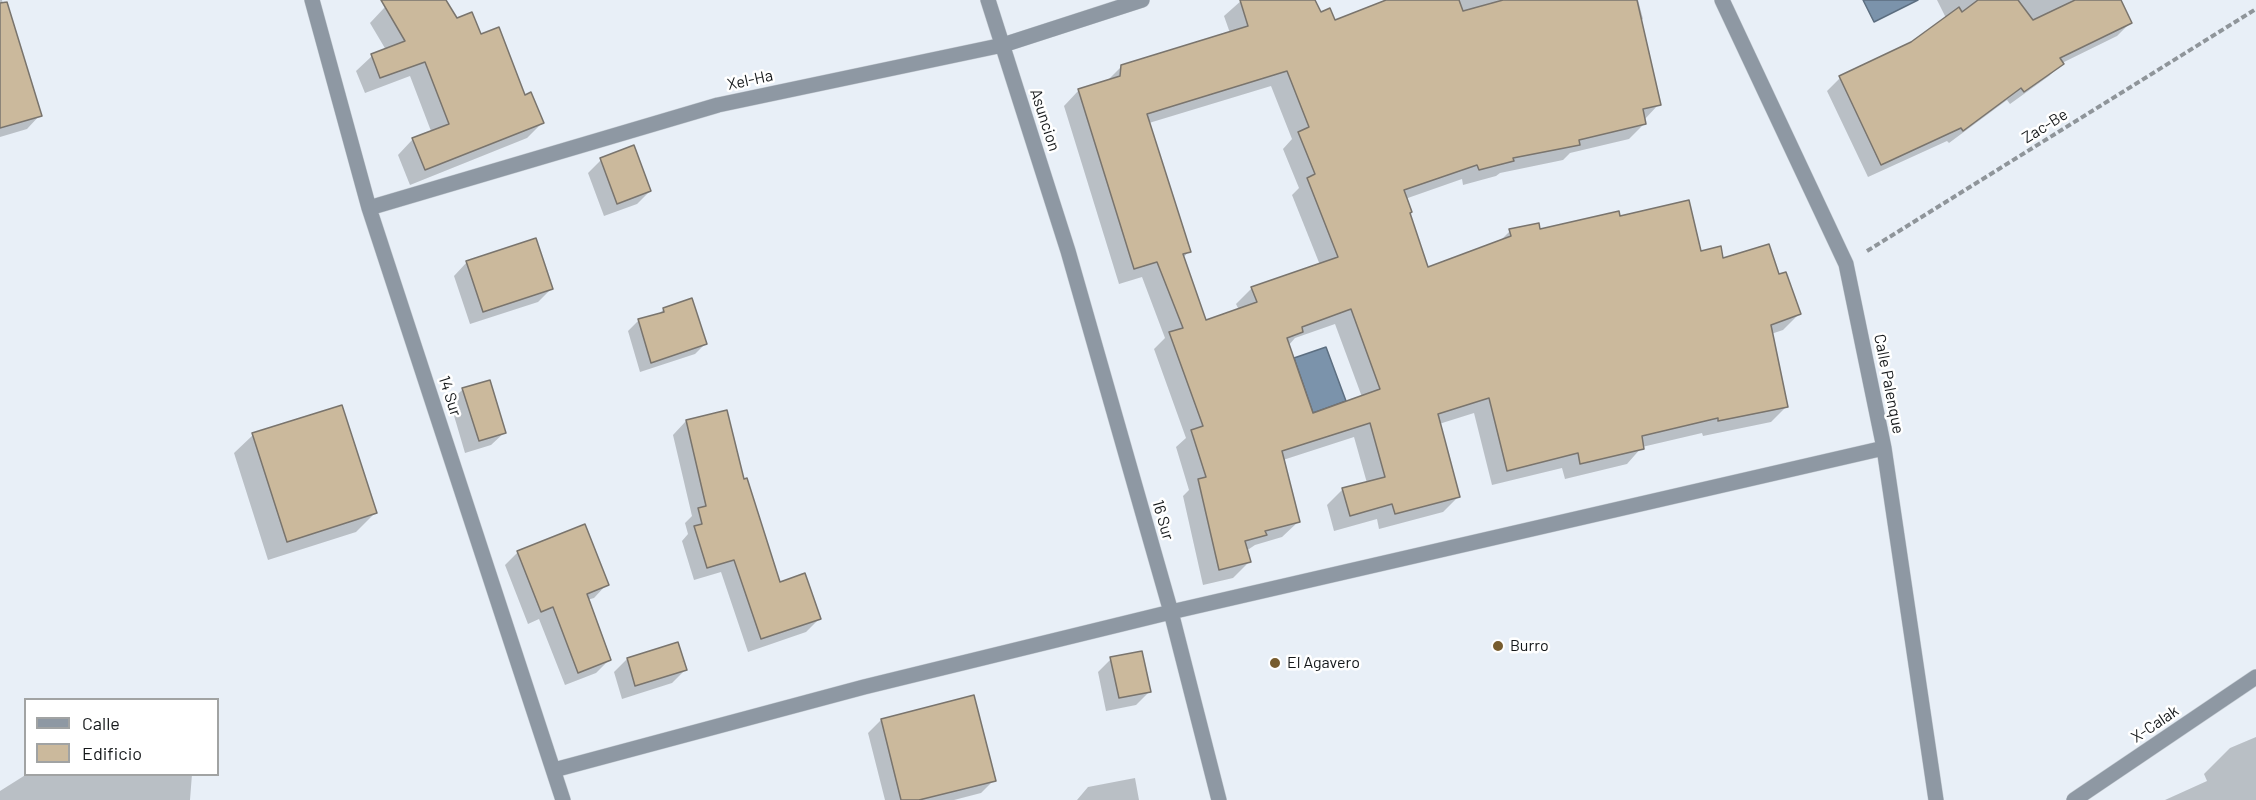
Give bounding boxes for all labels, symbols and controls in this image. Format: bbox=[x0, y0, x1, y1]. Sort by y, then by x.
street label: Xel-Ha bbox=[725, 66, 775, 94]
street label: Asuncion bbox=[1026, 86, 1064, 154]
street label: Zac-Be bbox=[2019, 105, 2071, 147]
street label: Calle Palenque bbox=[1870, 332, 1908, 436]
street label: 14 Sur bbox=[434, 373, 466, 419]
street label: 16 Sur bbox=[1148, 498, 1178, 542]
place label: Burro bbox=[1510, 636, 1549, 656]
marker: Burro bbox=[1491, 639, 1505, 653]
place label: El Agavero bbox=[1287, 653, 1360, 673]
marker: El Agavero bbox=[1268, 656, 1282, 670]
legend bbox=[24, 698, 219, 776]
street label: X-Calak bbox=[2128, 701, 2182, 747]
text: Calle bbox=[82, 712, 120, 734]
text: Edificio bbox=[82, 742, 142, 764]

